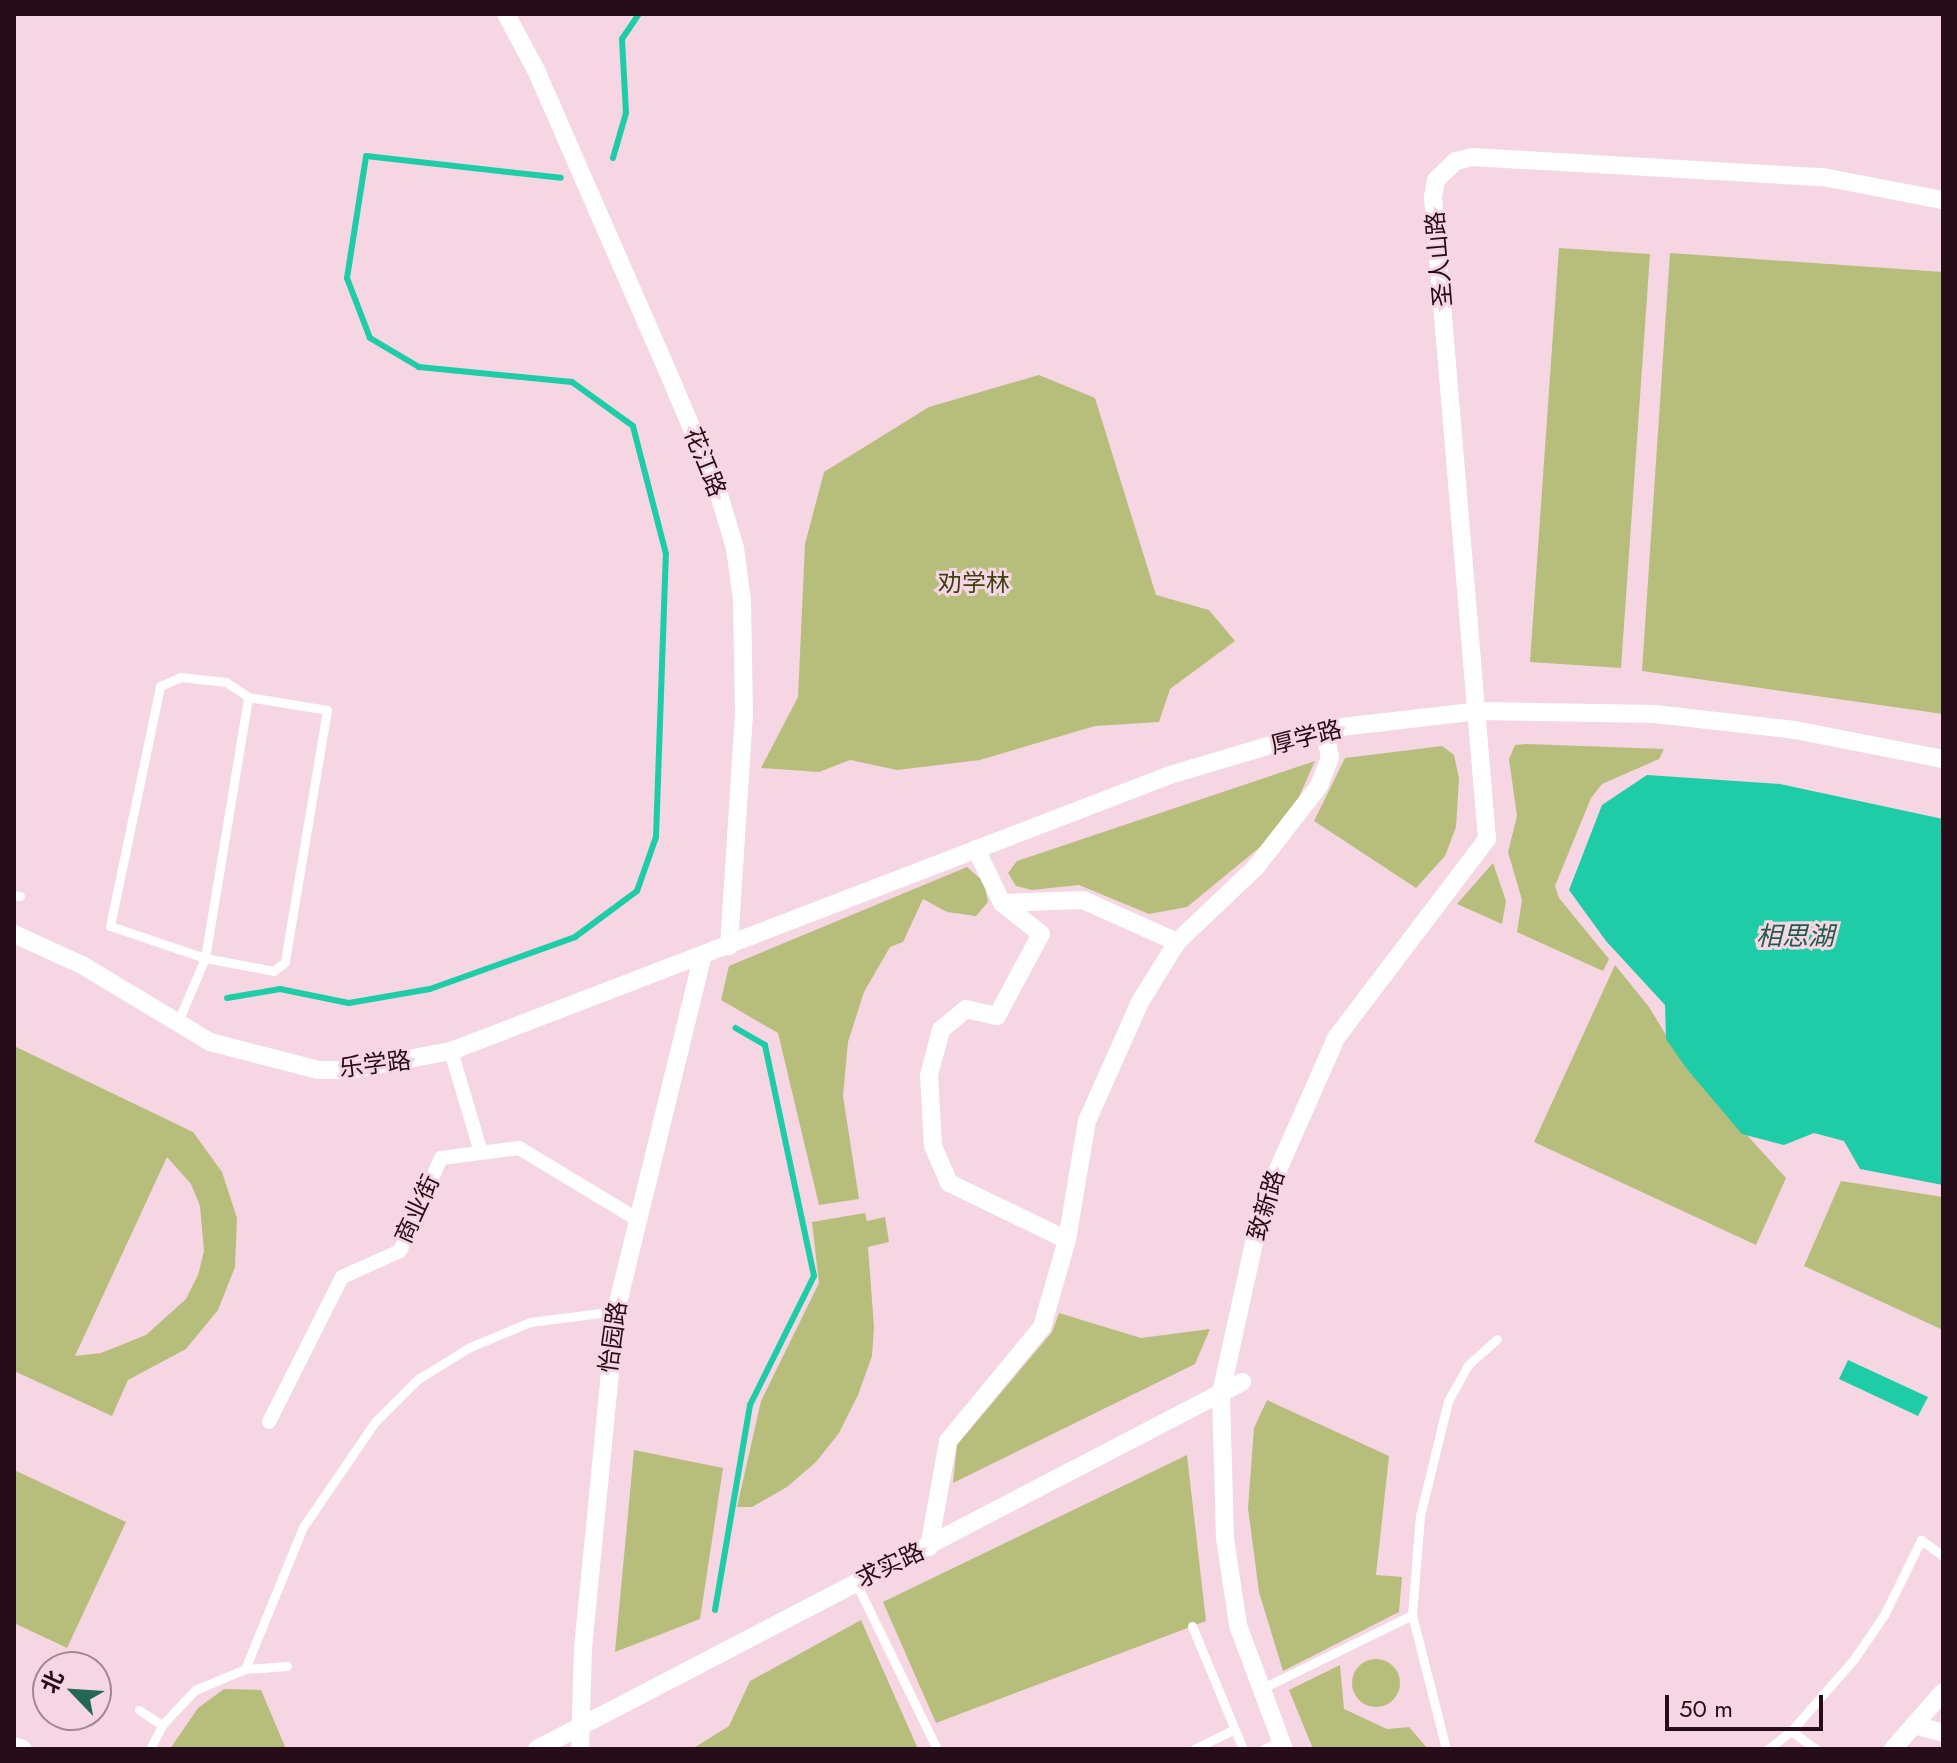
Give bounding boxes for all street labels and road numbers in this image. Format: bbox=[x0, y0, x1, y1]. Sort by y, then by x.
street label: 圣人山路 bbox=[1420, 210, 1458, 308]
street label: 花江路 bbox=[678, 423, 732, 501]
street label: 厚学路 bbox=[1268, 714, 1344, 760]
street label: 乐学路 bbox=[338, 1045, 412, 1083]
street label: 致新路 bbox=[1242, 1166, 1290, 1244]
street label: 商业街 bbox=[389, 1170, 445, 1248]
street label: 怡园路 bbox=[594, 1299, 632, 1375]
street label: 求实路 bbox=[851, 1537, 929, 1593]

